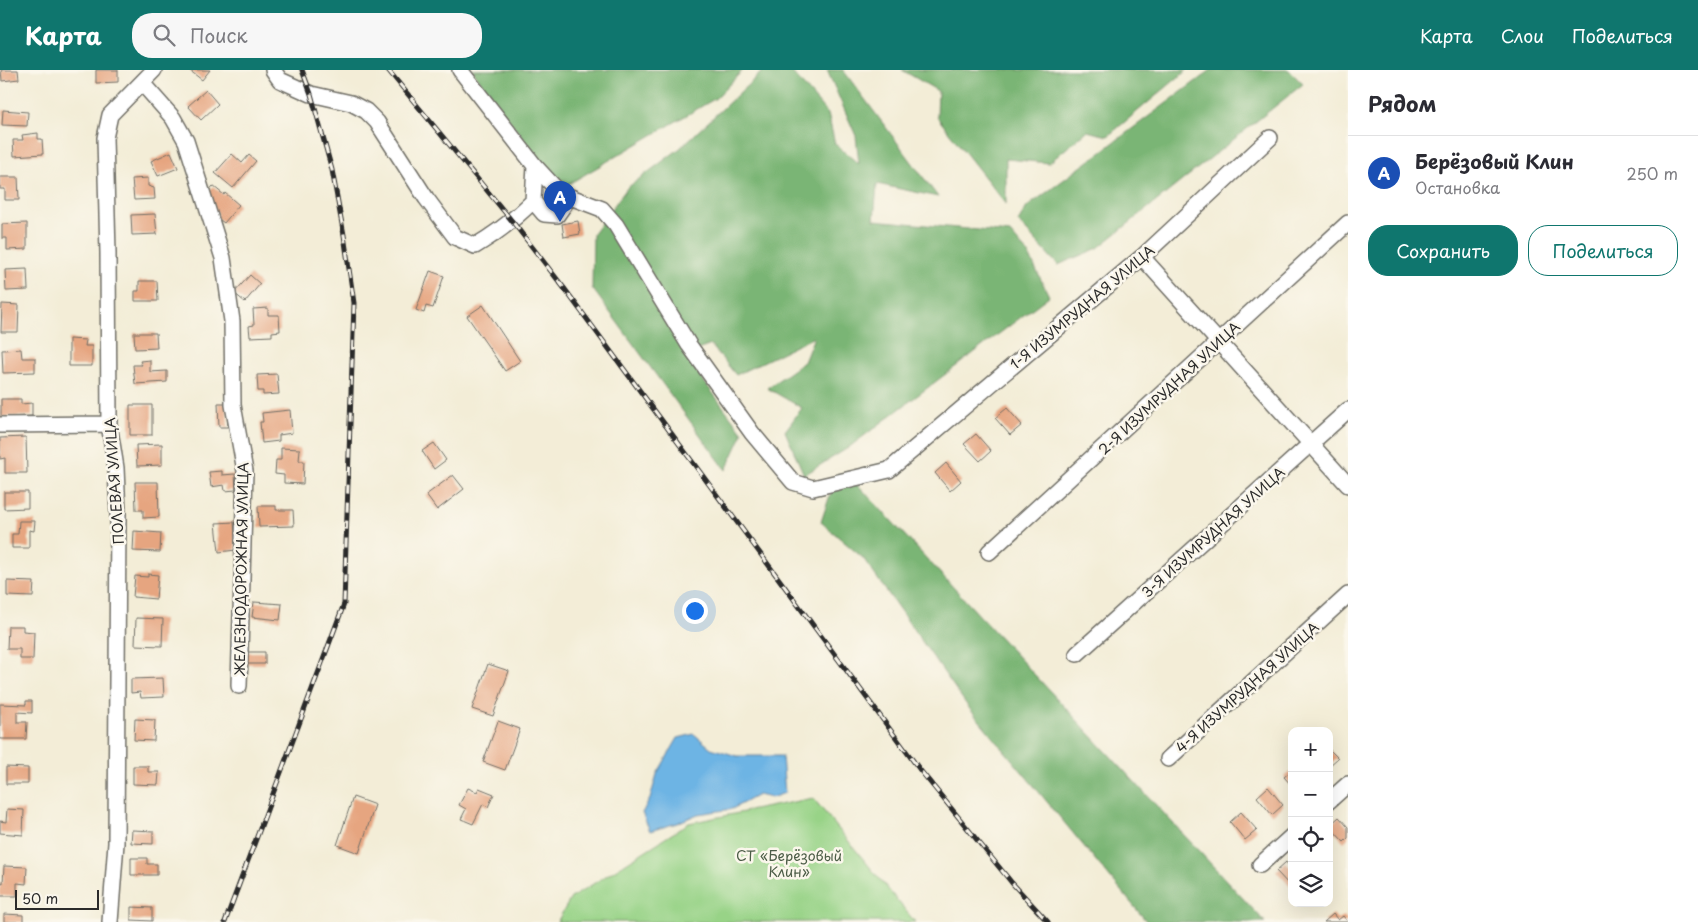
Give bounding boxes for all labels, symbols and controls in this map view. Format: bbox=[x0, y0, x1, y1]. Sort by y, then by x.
search box bbox=[132, 13, 482, 58]
text: Карта bbox=[25, 17, 102, 53]
icon: search bbox=[150, 21, 178, 49]
text: Поиск bbox=[190, 21, 248, 49]
text: Карта bbox=[1420, 22, 1473, 49]
text: Слои bbox=[1501, 22, 1544, 49]
text: Поделиться bbox=[1572, 22, 1673, 49]
text: Рядом bbox=[1368, 87, 1436, 119]
text: Берёзовый Клин bbox=[1415, 147, 1574, 175]
text: A bbox=[1378, 161, 1390, 185]
text: 250 m bbox=[1627, 161, 1678, 185]
text: Остановка bbox=[1415, 175, 1500, 199]
pin: A bbox=[544, 181, 576, 222]
button: Сохранить bbox=[1368, 225, 1518, 276]
button: Поделиться bbox=[1528, 225, 1678, 276]
street label: 1-Я ИЗУМРУДНАЯ УЛИЦА bbox=[1005, 240, 1159, 374]
street label: 2-Я ИЗУМРУДНАЯ УЛИЦА bbox=[1093, 316, 1245, 459]
street label: ПОЛЕВАЯ УЛИЦА bbox=[99, 417, 129, 545]
street label: ЖЕЛЕЗНОДОРОЖНАЯ УЛИЦА bbox=[229, 462, 253, 676]
street label: 3-Я ИЗУМРУДНАЯ УЛИЦА bbox=[1137, 462, 1290, 602]
your location bbox=[682, 598, 708, 624]
street label: 4-Я ИЗУМРУДНАЯ УЛИЦА bbox=[1171, 617, 1324, 757]
map controls bbox=[1288, 727, 1333, 907]
button: + bbox=[1288, 727, 1333, 772]
button: − bbox=[1288, 772, 1333, 817]
button: locate bbox=[1288, 817, 1333, 862]
park label: СТ «Берёзовый Клин» bbox=[736, 845, 842, 882]
button: layers bbox=[1288, 862, 1333, 907]
scale bar bbox=[15, 887, 99, 910]
text: 50 m bbox=[22, 888, 58, 909]

